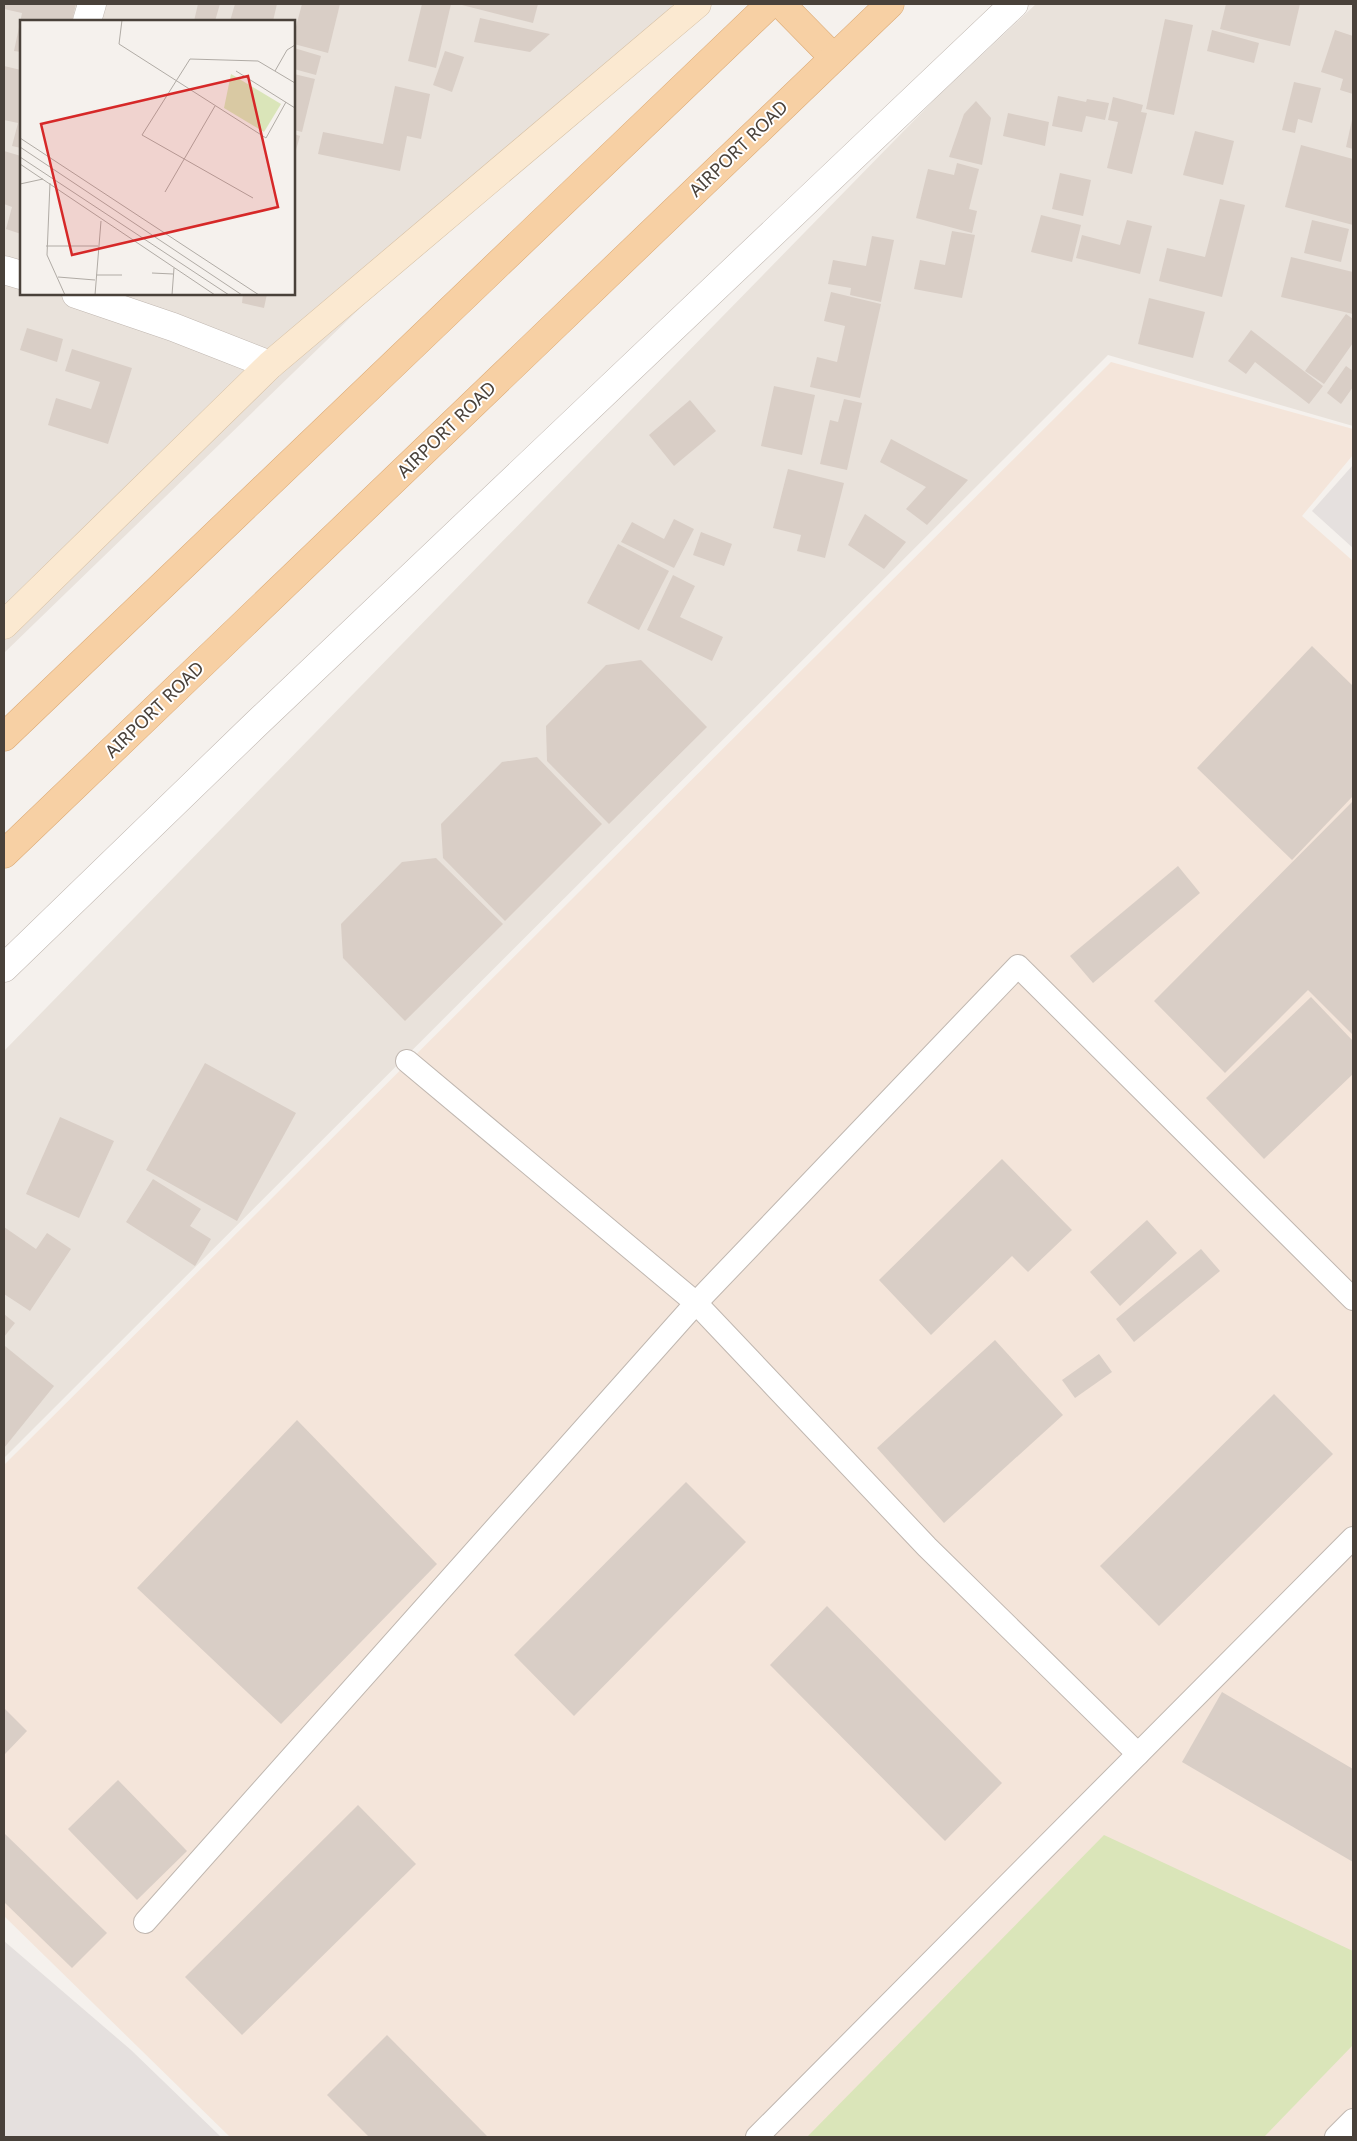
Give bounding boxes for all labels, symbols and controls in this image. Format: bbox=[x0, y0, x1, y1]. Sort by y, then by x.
inset map bbox=[20, 20, 295, 295]
street label: AIRPORT ROAD bbox=[683, 95, 793, 201]
street label: AIRPORT ROAD bbox=[391, 376, 501, 482]
street label: AIRPORT ROAD bbox=[99, 656, 209, 762]

